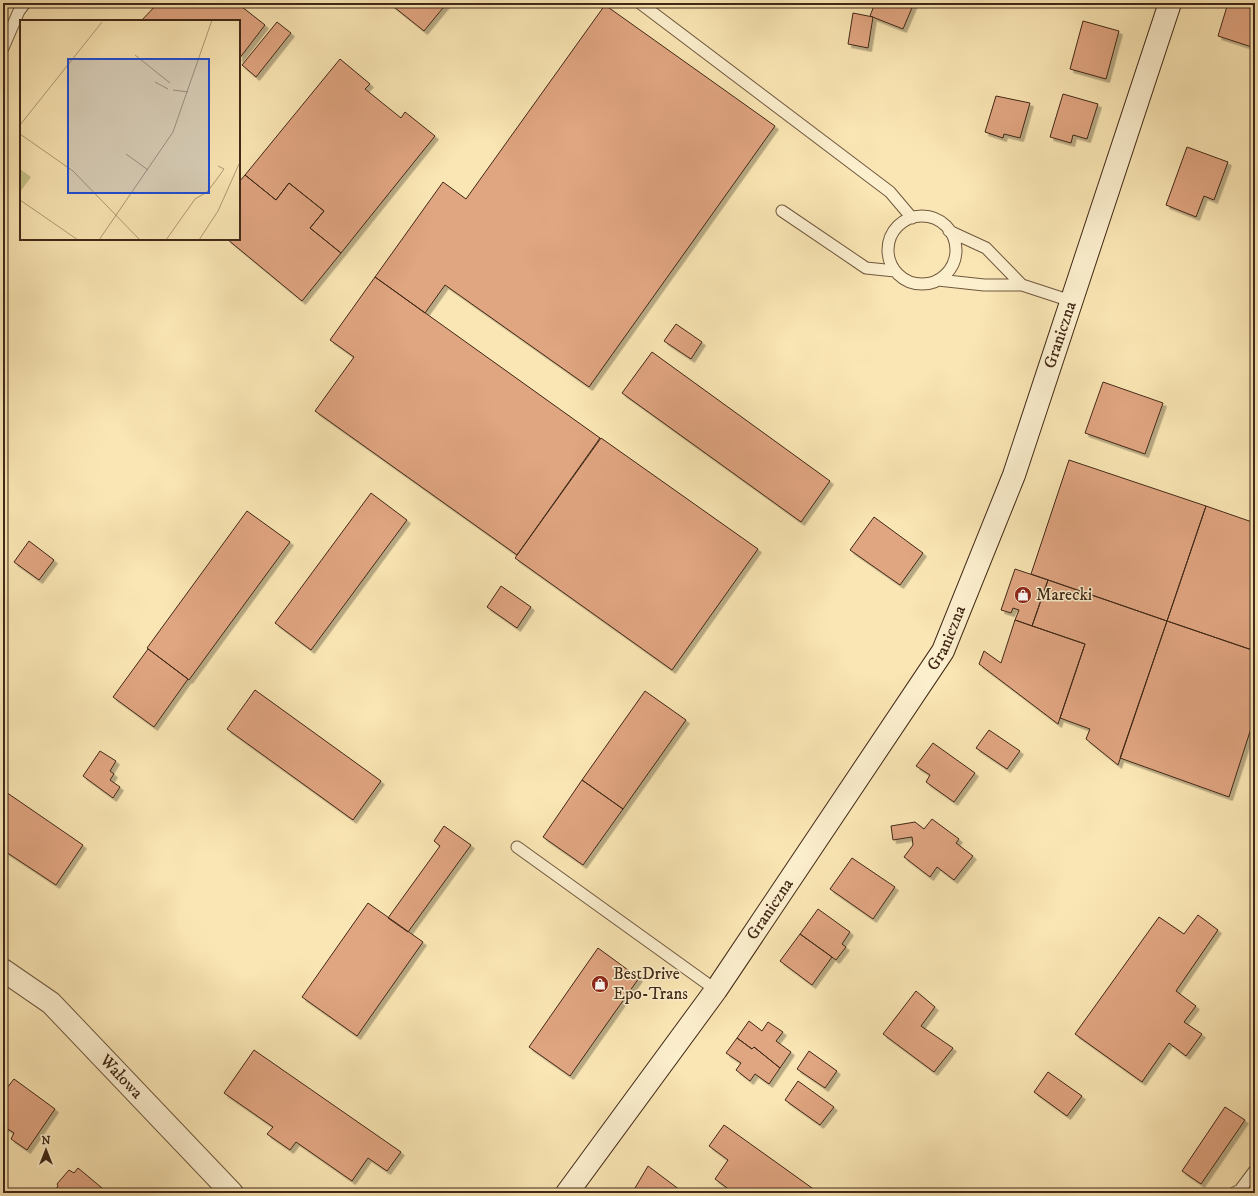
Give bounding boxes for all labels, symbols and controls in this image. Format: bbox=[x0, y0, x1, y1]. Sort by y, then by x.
inset map bbox=[20, 20, 240, 240]
street label: Graniczna bbox=[1039, 298, 1082, 372]
place label: Marecki bbox=[1036, 584, 1092, 606]
shop icon: Marecki bbox=[1013, 585, 1033, 605]
street label: Graniczna bbox=[922, 602, 971, 675]
street label: Graniczna bbox=[742, 874, 799, 944]
place label: BestDrive Epo-Trans bbox=[613, 963, 688, 1005]
shop icon: BestDrive Epo-Trans bbox=[590, 974, 610, 994]
street label: Wałowa bbox=[94, 1049, 148, 1104]
north arrow bbox=[26, 1130, 66, 1170]
text: N bbox=[41, 1134, 51, 1148]

